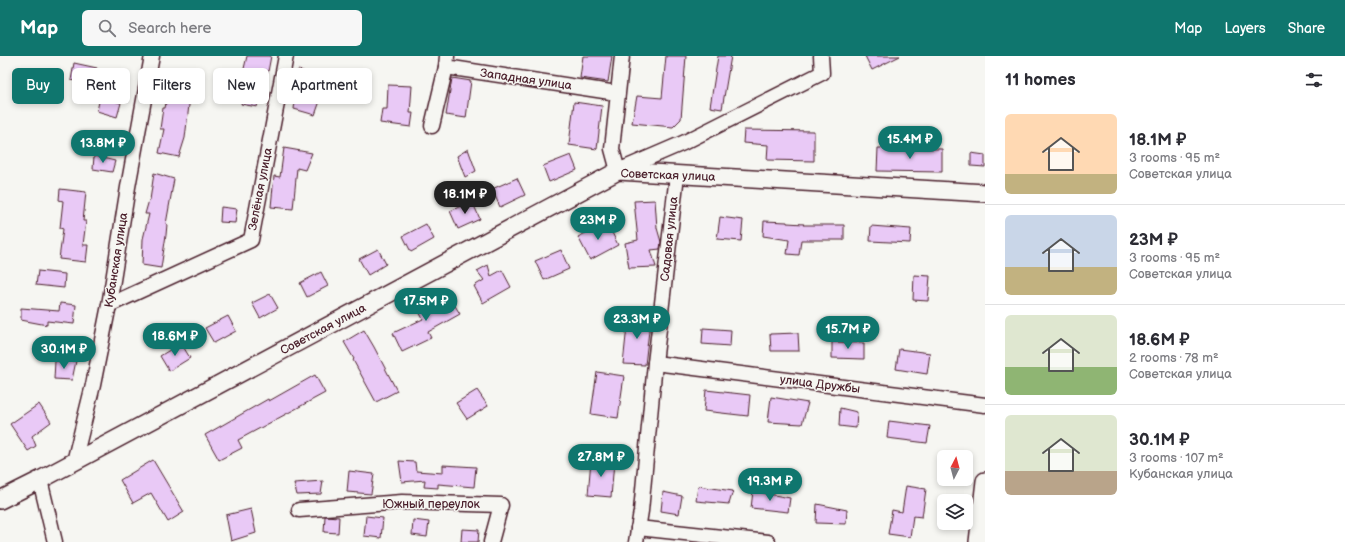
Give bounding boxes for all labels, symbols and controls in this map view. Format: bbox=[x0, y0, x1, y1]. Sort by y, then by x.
search box bbox=[82, 10, 362, 46]
text: Map bbox=[20, 17, 58, 40]
icon: search bbox=[96, 17, 118, 39]
text: Search here bbox=[128, 19, 211, 38]
text: Map bbox=[1174, 20, 1202, 37]
text: Layers bbox=[1224, 20, 1266, 37]
text: Share bbox=[1288, 20, 1325, 37]
street label: Западная улица bbox=[479, 66, 573, 93]
chip: Buy bbox=[12, 68, 64, 104]
chip: Rent bbox=[72, 68, 130, 104]
chip: Filters bbox=[138, 68, 205, 104]
chip: New bbox=[213, 68, 269, 104]
chip: Apartment bbox=[277, 68, 372, 104]
icon: filters bbox=[1303, 69, 1325, 91]
text: 11 homes bbox=[1005, 70, 1076, 90]
pin: 15.4M ₽ bbox=[873, 126, 947, 160]
pin: 13.8M ₽ bbox=[66, 130, 140, 164]
icon: home bbox=[1037, 130, 1085, 178]
text: 18.1M ₽ bbox=[1129, 130, 1186, 150]
text: 15.4M ₽ bbox=[887, 131, 933, 147]
text: 13.8M ₽ bbox=[80, 135, 126, 151]
street label: Зелёная улица bbox=[245, 146, 276, 232]
text: 3 rooms · 95 m² bbox=[1129, 150, 1220, 166]
street label: Советская улица bbox=[620, 166, 716, 185]
text: Советская улица bbox=[1129, 166, 1232, 182]
pin: 18.1M ₽ bbox=[428, 181, 502, 215]
text: 18.1M ₽ bbox=[443, 186, 487, 202]
street label: Садовая улица bbox=[658, 196, 681, 282]
pin: 23M ₽ bbox=[570, 207, 626, 241]
street label: Кубанская улица bbox=[102, 211, 131, 309]
text: 23M ₽ bbox=[579, 212, 617, 228]
text: 23M ₽ bbox=[1129, 230, 1178, 250]
icon: home bbox=[1037, 231, 1085, 279]
text: 3 rooms · 95 m² bbox=[1129, 250, 1220, 266]
text: Советская улица bbox=[1129, 266, 1232, 282]
pin: 17.5M ₽ bbox=[389, 288, 463, 322]
text: 17.5M ₽ bbox=[403, 293, 449, 309]
street label: Советская улица bbox=[278, 301, 369, 358]
pin: 23.3M ₽ bbox=[600, 306, 674, 340]
text: 23.3M ₽ bbox=[613, 311, 661, 327]
pin: 15.7M ₽ bbox=[811, 316, 885, 350]
text: 15.7M ₽ bbox=[825, 321, 871, 337]
pin: 18.6M ₽ bbox=[138, 323, 212, 357]
text: 18.6M ₽ bbox=[152, 328, 198, 344]
text: 18.6M ₽ bbox=[1129, 330, 1190, 350]
icon: home bbox=[1037, 331, 1085, 379]
pin: 30.1M ₽ bbox=[27, 336, 101, 370]
text: 30.1M ₽ bbox=[41, 341, 87, 357]
text: 2 rooms · 78 m² bbox=[1129, 350, 1219, 366]
text: Советская улица bbox=[1129, 366, 1232, 382]
street label: улица Дружбы bbox=[779, 372, 861, 397]
text: 30.1M ₽ bbox=[1129, 430, 1190, 450]
icon: home bbox=[1037, 431, 1085, 479]
pin: 27.8M ₽ bbox=[564, 444, 638, 478]
text: 27.8M ₽ bbox=[577, 449, 625, 465]
north arrow bbox=[937, 450, 973, 486]
map controls bbox=[937, 450, 973, 530]
text: 3 rooms · 107 m² bbox=[1129, 450, 1224, 466]
text: Кубанская улица bbox=[1129, 466, 1233, 482]
pin: 19.3M ₽ bbox=[733, 468, 807, 502]
text: 19.3M ₽ bbox=[747, 473, 793, 489]
button: layers bbox=[937, 494, 973, 530]
street label: Южный переулок bbox=[382, 497, 480, 512]

